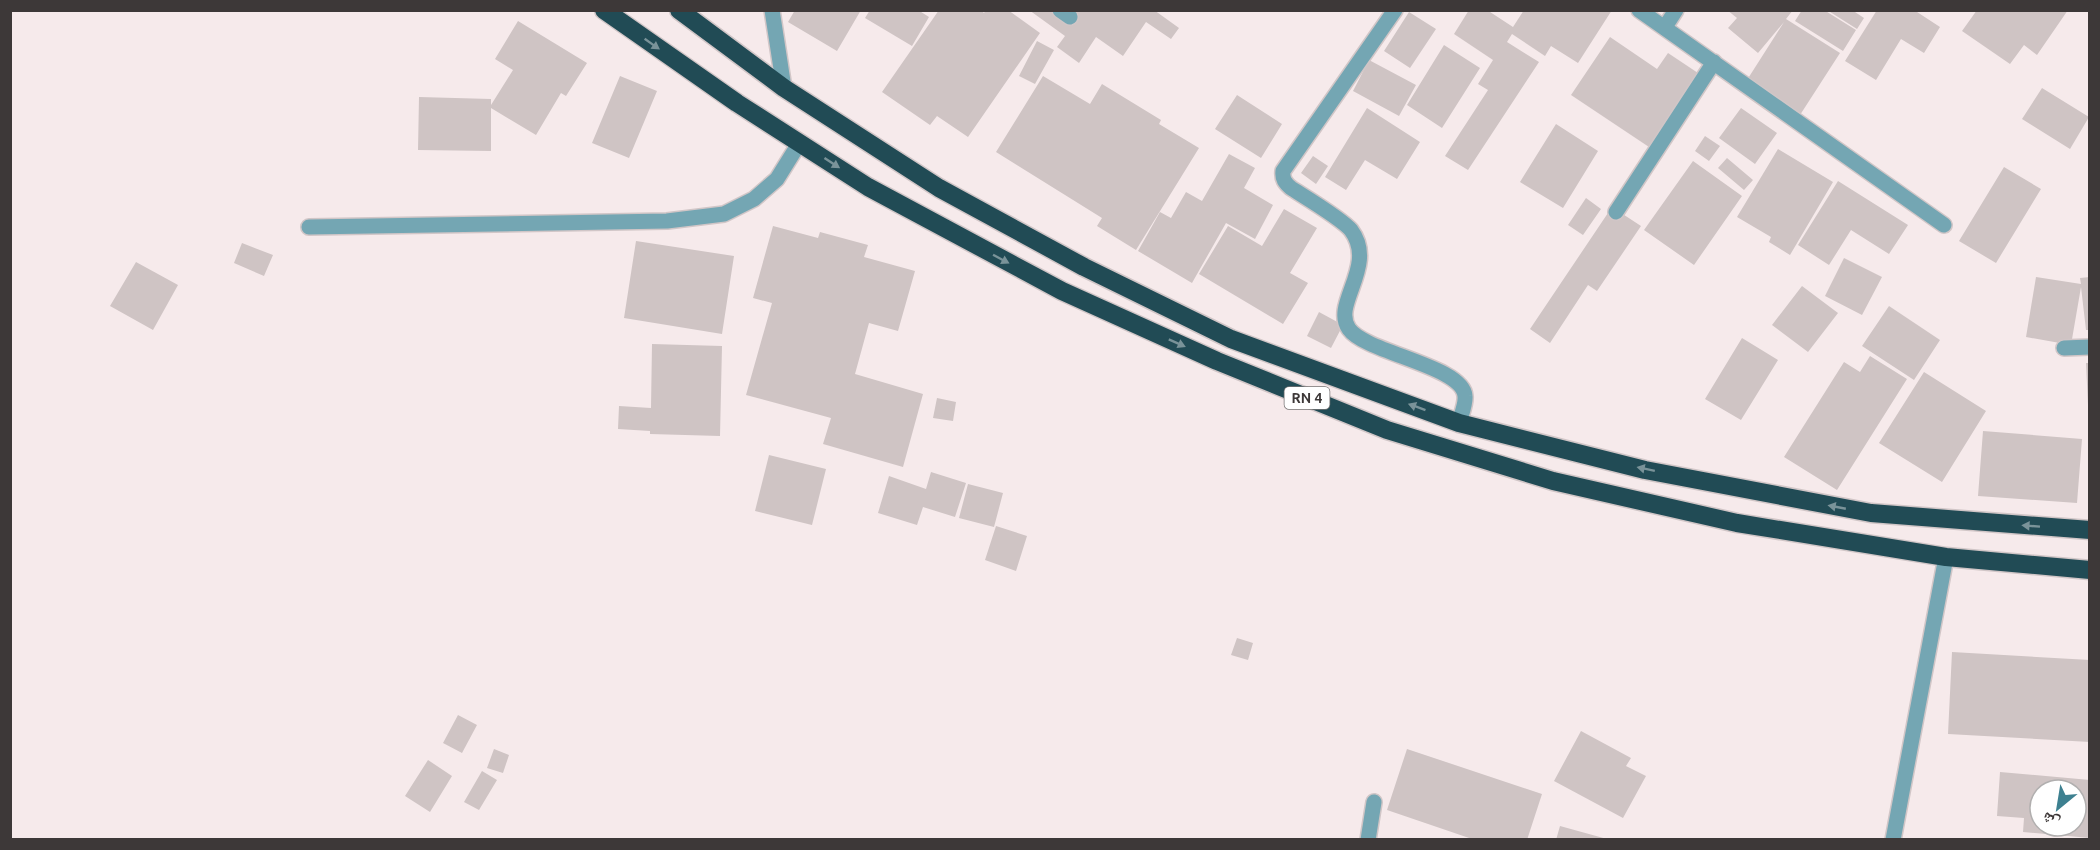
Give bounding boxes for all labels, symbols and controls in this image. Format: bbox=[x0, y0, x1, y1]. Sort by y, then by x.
one-way arrow bbox=[643, 38, 659, 50]
one-way arrow bbox=[823, 157, 839, 169]
one-way arrow bbox=[993, 254, 1010, 264]
one-way arrow bbox=[1169, 338, 1187, 348]
road number: RN 4 bbox=[1284, 387, 1330, 409]
one-way arrow bbox=[1408, 402, 1426, 412]
one-way arrow bbox=[1637, 464, 1655, 474]
one-way arrow bbox=[1828, 502, 1847, 511]
one-way arrow bbox=[2022, 521, 2041, 531]
north arrow bbox=[2028, 778, 2088, 838]
text: ش bbox=[2039, 808, 2063, 833]

